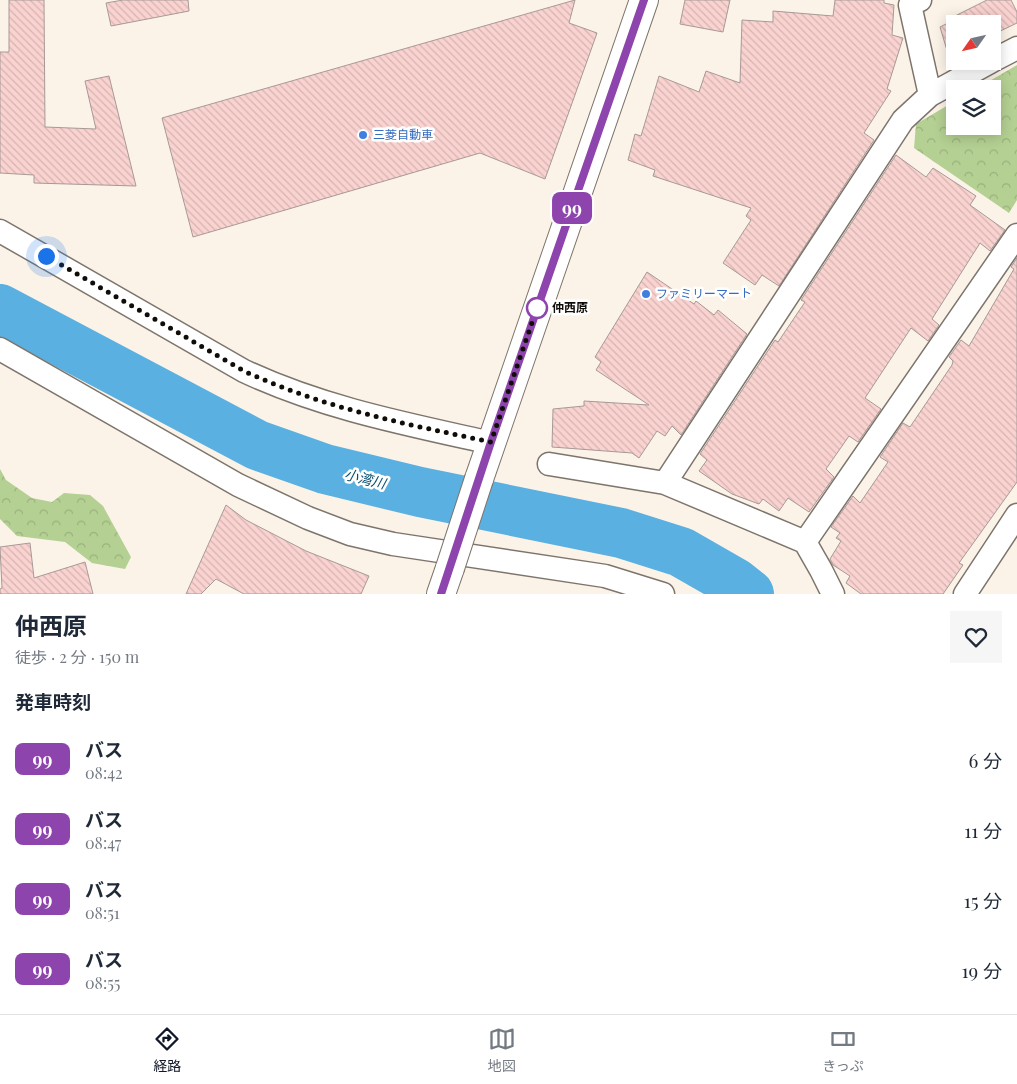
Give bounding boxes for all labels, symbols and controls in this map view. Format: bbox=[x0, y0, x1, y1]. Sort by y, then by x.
north arrow bbox=[946, 15, 1001, 70]
map controls bbox=[946, 15, 1001, 135]
button: layers bbox=[946, 80, 1001, 135]
place label: 三菱自動車 bbox=[373, 126, 433, 142]
marker: 三菱自動車 bbox=[357, 129, 369, 141]
line badge: 99 bbox=[550, 192, 594, 224]
text: 99 bbox=[562, 196, 582, 220]
your location bbox=[34, 244, 59, 269]
place label: ファミリーマート bbox=[656, 285, 752, 301]
marker: ファミリーマート bbox=[640, 288, 652, 300]
marker: 仲西原 bbox=[526, 297, 548, 319]
place label: 仲西原 bbox=[552, 299, 588, 315]
water label: 小湾川 bbox=[342, 464, 390, 493]
text: 仲西原 bbox=[15, 609, 87, 641]
button: heart bbox=[950, 611, 1002, 663]
text: 徒歩 · 2 分 · 150 m bbox=[15, 646, 139, 667]
text: 発車時刻 bbox=[15, 688, 91, 714]
text: バス bbox=[85, 736, 123, 762]
text: 99 bbox=[33, 747, 52, 771]
text: 6 分 bbox=[968, 747, 1002, 773]
text: 08:42 bbox=[85, 762, 123, 783]
text: バス bbox=[85, 806, 123, 832]
text: 99 bbox=[33, 817, 52, 841]
text: 11 分 bbox=[964, 817, 1002, 843]
text: 08:47 bbox=[85, 832, 121, 853]
text: バス bbox=[85, 876, 123, 902]
text: 99 bbox=[33, 887, 52, 911]
text: 15 分 bbox=[964, 887, 1002, 913]
text: 08:51 bbox=[85, 902, 120, 923]
text: バス bbox=[85, 946, 123, 972]
text: 99 bbox=[33, 957, 52, 981]
text: 19 分 bbox=[962, 957, 1002, 983]
text: 08:55 bbox=[85, 972, 120, 993]
tab: 経路 bbox=[153, 1025, 181, 1075]
tab: 地図 bbox=[488, 1025, 516, 1075]
tab: きっぷ bbox=[822, 1025, 864, 1075]

